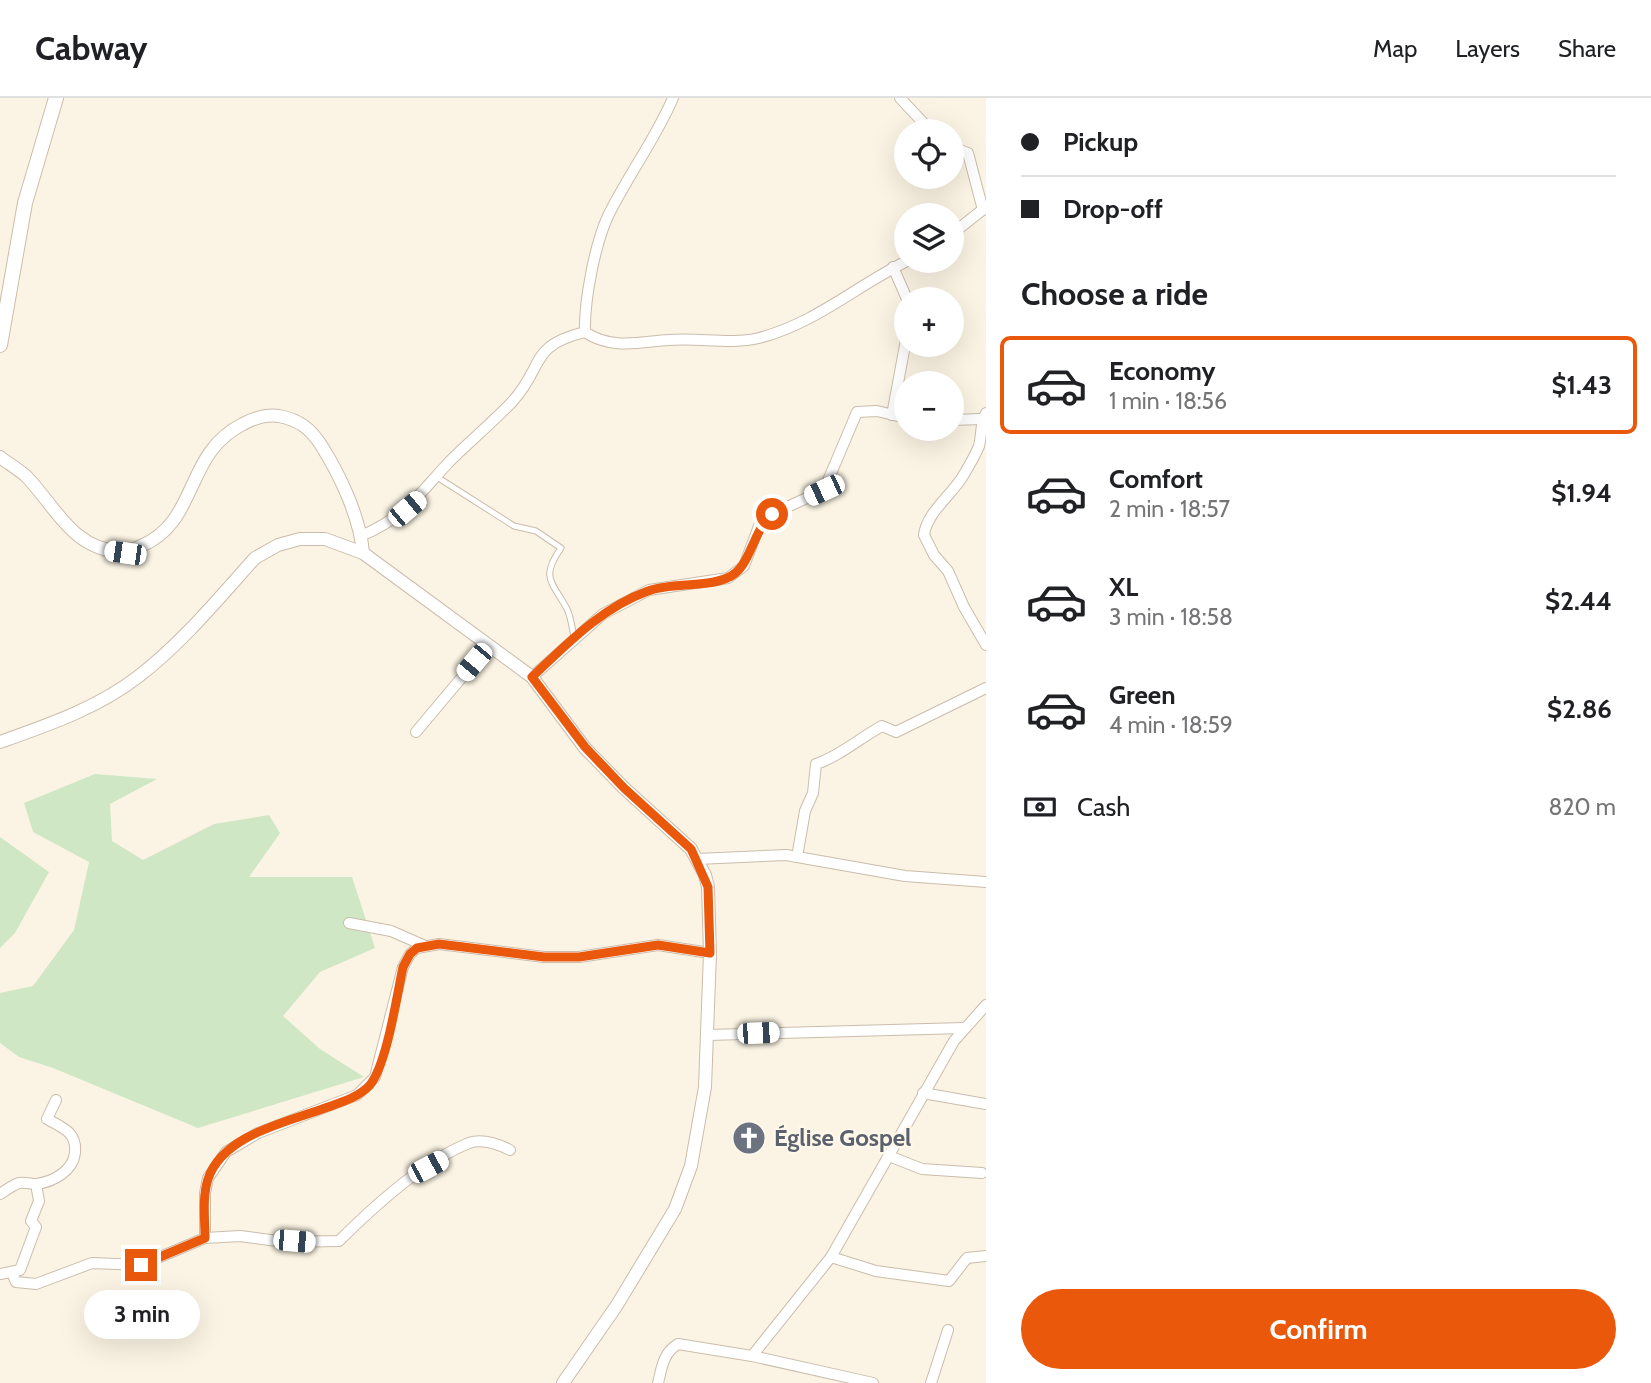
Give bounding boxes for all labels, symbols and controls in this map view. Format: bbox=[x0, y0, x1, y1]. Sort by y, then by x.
text: Cabway bbox=[35, 28, 147, 68]
text: Map bbox=[1373, 34, 1417, 63]
text: Layers bbox=[1455, 34, 1520, 63]
text: Share bbox=[1558, 34, 1616, 63]
map controls bbox=[894, 119, 964, 441]
button: locate bbox=[894, 119, 964, 189]
text: Pickup bbox=[1063, 126, 1138, 158]
text: Drop-off bbox=[1063, 193, 1163, 225]
button: layers bbox=[894, 203, 964, 273]
text: Choose a ride bbox=[1021, 274, 1208, 313]
button: + bbox=[894, 287, 964, 357]
icon: car bbox=[1025, 354, 1088, 417]
text: Economy bbox=[1109, 355, 1215, 387]
text: $1.43 bbox=[1551, 369, 1612, 401]
button: − bbox=[894, 371, 964, 441]
text: 1 min · 18:56 bbox=[1109, 387, 1227, 415]
icon: car bbox=[1025, 462, 1088, 525]
text: Comfort bbox=[1109, 463, 1203, 495]
car bbox=[801, 472, 848, 508]
text: $1.94 bbox=[1551, 477, 1612, 509]
car bbox=[385, 487, 430, 531]
text: 2 min · 18:57 bbox=[1109, 495, 1230, 523]
route start bbox=[756, 498, 788, 530]
car bbox=[103, 540, 148, 566]
icon: car bbox=[1025, 570, 1088, 633]
text: XL bbox=[1109, 571, 1138, 603]
text: $2.44 bbox=[1545, 585, 1612, 617]
text: 3 min · 18:58 bbox=[1109, 603, 1233, 631]
car bbox=[453, 639, 496, 685]
icon: car bbox=[1025, 678, 1088, 741]
text: Green bbox=[1109, 679, 1176, 711]
text: $2.86 bbox=[1547, 693, 1612, 725]
text: 4 min · 18:59 bbox=[1109, 711, 1233, 739]
icon: cash bbox=[1021, 788, 1059, 826]
text: Cash bbox=[1077, 791, 1130, 823]
text: 820 m bbox=[1549, 793, 1616, 821]
car bbox=[737, 1022, 780, 1044]
church icon: Église Gospel bbox=[730, 1119, 768, 1157]
place label: Église Gospel bbox=[774, 1123, 911, 1152]
car bbox=[405, 1148, 452, 1186]
car bbox=[273, 1229, 316, 1253]
route end bbox=[125, 1249, 157, 1281]
button: Confirm bbox=[1021, 1289, 1616, 1369]
callout: 3 min bbox=[83, 1290, 199, 1338]
text: 3 min bbox=[114, 1300, 170, 1328]

